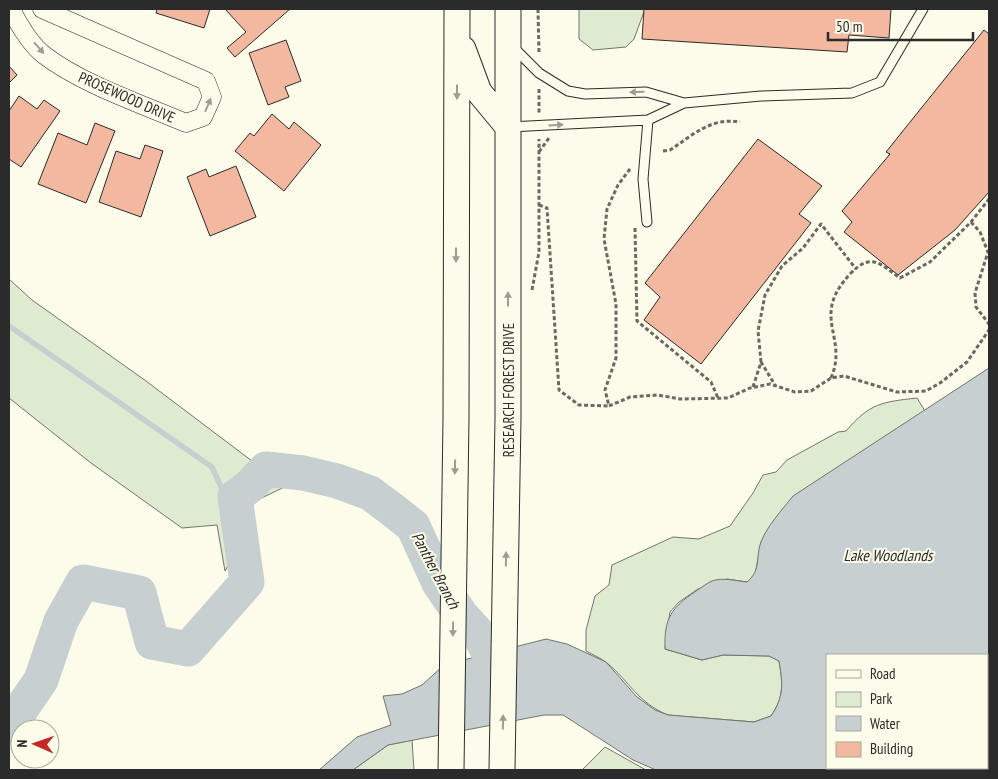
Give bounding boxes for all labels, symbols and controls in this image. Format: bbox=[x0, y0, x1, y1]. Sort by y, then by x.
scale bar bbox=[828, 10, 973, 42]
text: 50 m bbox=[836, 17, 862, 36]
one-way arrow bbox=[33, 42, 45, 54]
street label: PROSEWOOD DRIVE bbox=[76, 67, 178, 127]
one-way arrow bbox=[453, 85, 461, 101]
one-way arrow bbox=[629, 89, 645, 97]
one-way arrow bbox=[205, 98, 213, 112]
one-way arrow bbox=[549, 120, 565, 128]
one-way arrow bbox=[452, 247, 460, 263]
one-way arrow bbox=[504, 291, 512, 307]
street label: RESEARCH FOREST DRIVE bbox=[499, 323, 518, 457]
one-way arrow bbox=[451, 459, 459, 475]
water label: Panther Branch bbox=[407, 528, 465, 613]
water label: Lake Woodlands bbox=[843, 545, 934, 565]
one-way arrow bbox=[502, 551, 510, 567]
one-way arrow bbox=[449, 622, 457, 638]
legend bbox=[826, 654, 988, 769]
text: Road bbox=[870, 664, 896, 683]
text: Park bbox=[870, 689, 892, 708]
one-way arrow bbox=[499, 713, 507, 729]
text: Water bbox=[870, 714, 901, 733]
north arrow bbox=[10, 719, 60, 769]
text: N bbox=[13, 739, 31, 748]
text: Building bbox=[870, 739, 913, 758]

